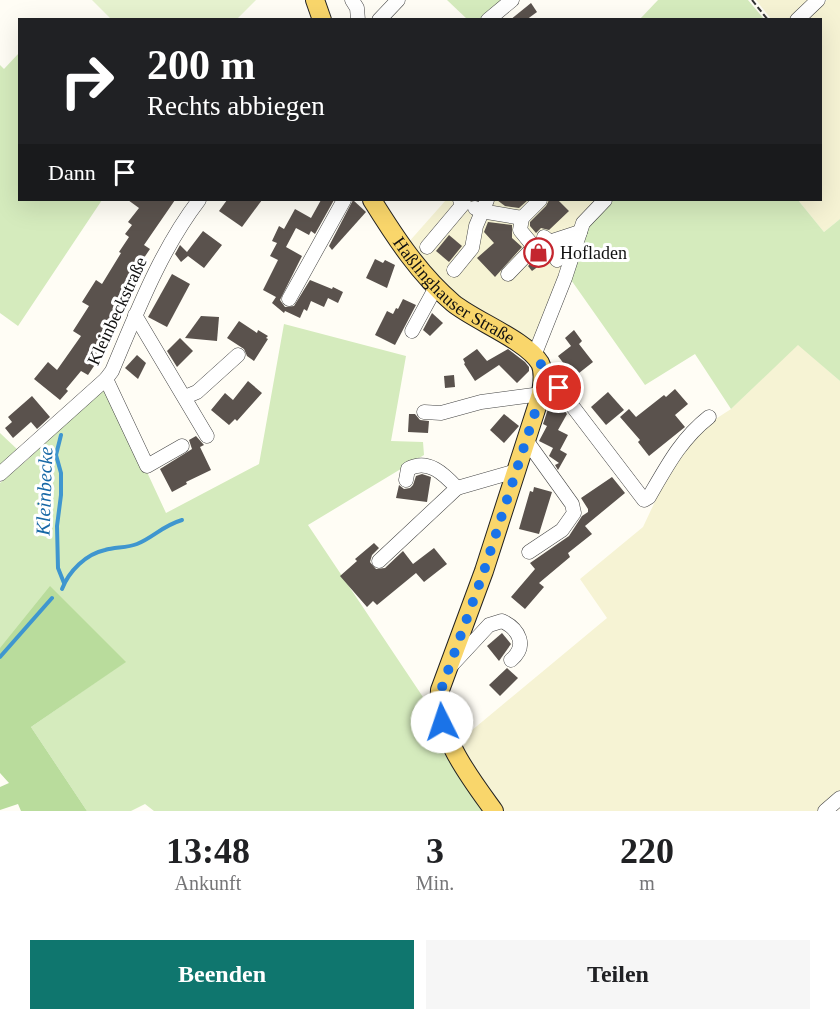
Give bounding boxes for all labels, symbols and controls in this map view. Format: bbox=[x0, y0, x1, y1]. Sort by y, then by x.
icon: right bbox=[48, 42, 126, 120]
text: 200 m bbox=[147, 42, 256, 88]
text: Rechts abbiegen bbox=[147, 91, 325, 121]
icon: arrive bbox=[108, 156, 141, 189]
text: Dann bbox=[48, 160, 96, 185]
street label: Haßlinghauser Straße bbox=[389, 233, 518, 348]
shop icon: Hofladen bbox=[523, 237, 555, 269]
place label: Hofladen bbox=[560, 243, 627, 263]
street label: Kleinbeckstraße bbox=[83, 254, 151, 368]
pin bbox=[533, 362, 584, 413]
icon: arrive bbox=[542, 371, 575, 404]
water label: Kleinbecke bbox=[31, 446, 57, 537]
position arrow bbox=[410, 690, 474, 754]
text: 13:48 bbox=[166, 831, 250, 871]
text: 3 bbox=[426, 831, 444, 871]
text: 220 bbox=[620, 831, 674, 871]
text: Ankunft bbox=[175, 872, 241, 894]
text: Min. bbox=[416, 872, 454, 894]
text: m bbox=[639, 872, 655, 894]
button: Beenden bbox=[30, 940, 414, 1009]
button: Teilen bbox=[426, 940, 810, 1009]

